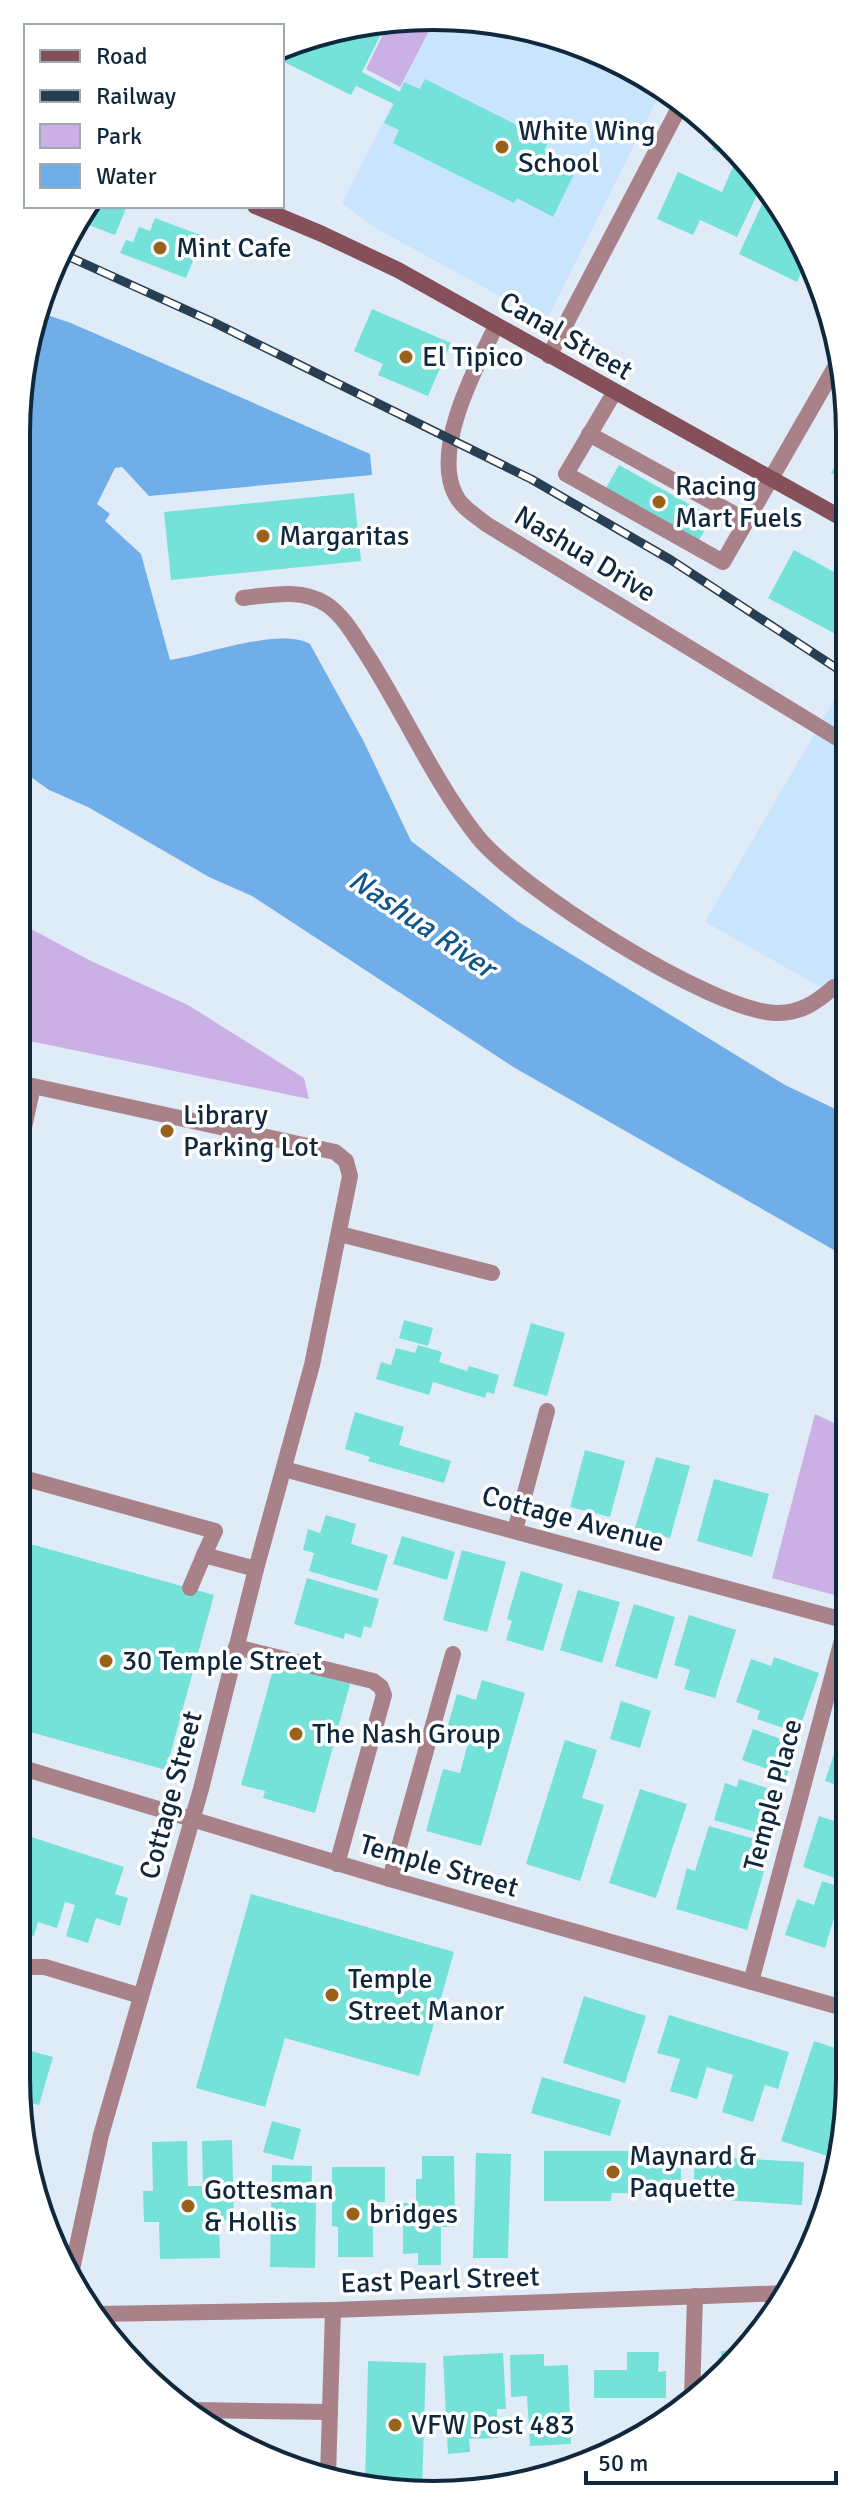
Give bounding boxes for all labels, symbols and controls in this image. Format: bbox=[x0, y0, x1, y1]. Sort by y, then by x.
legend bbox=[24, 24, 284, 208]
text: Road bbox=[96, 41, 147, 71]
text: Railway bbox=[96, 81, 176, 111]
place label: White Wing School bbox=[518, 114, 656, 180]
text: Park bbox=[96, 121, 142, 151]
marker: White Wing School bbox=[493, 138, 511, 156]
text: Water bbox=[96, 161, 157, 191]
place label: Mint Cafe bbox=[176, 231, 291, 265]
marker: Mint Cafe bbox=[151, 239, 169, 257]
street label: Canal Street bbox=[494, 284, 639, 388]
place label: El Tipico bbox=[422, 340, 524, 374]
marker: El Tipico bbox=[397, 348, 415, 366]
place label: Racing Mart Fuels bbox=[675, 469, 802, 535]
marker: Racing Mart Fuels bbox=[650, 493, 668, 511]
street label: Nashua Drive bbox=[508, 498, 662, 610]
place label: Margaritas bbox=[279, 519, 409, 553]
marker: Margaritas bbox=[254, 527, 272, 545]
water label: Nashua River bbox=[342, 862, 505, 989]
place label: Library Parking Lot bbox=[183, 1098, 319, 1164]
marker: Library Parking Lot bbox=[158, 1122, 176, 1140]
street label: Cottage Avenue bbox=[478, 1478, 668, 1560]
place label: 30 Temple Street bbox=[122, 1644, 322, 1678]
marker: 30 Temple Street bbox=[97, 1652, 115, 1670]
street label: Cottage Street bbox=[132, 1707, 210, 1883]
street label: Temple Place bbox=[736, 1715, 810, 1875]
place label: The Nash Group bbox=[312, 1717, 501, 1751]
marker: The Nash Group bbox=[287, 1725, 305, 1743]
street label: Temple Street bbox=[356, 1827, 523, 1905]
place label: Temple Street Manor bbox=[348, 1962, 505, 2028]
marker: Temple Street Manor bbox=[323, 1986, 341, 2004]
place label: Maynard & Paquette bbox=[629, 2139, 757, 2205]
marker: Maynard & Paquette bbox=[604, 2163, 622, 2181]
place label: Gottesman & Hollis bbox=[204, 2173, 334, 2239]
marker: Gottesman & Hollis bbox=[179, 2197, 197, 2215]
place label: bridges bbox=[369, 2197, 458, 2231]
marker: bridges bbox=[344, 2205, 362, 2223]
street label: East Pearl Street bbox=[340, 2260, 540, 2300]
place label: VFW Post 483 bbox=[411, 2408, 575, 2442]
marker: VFW Post 483 bbox=[386, 2416, 404, 2434]
scale bar bbox=[586, 2435, 836, 2485]
text: 50 m bbox=[598, 2448, 648, 2478]

